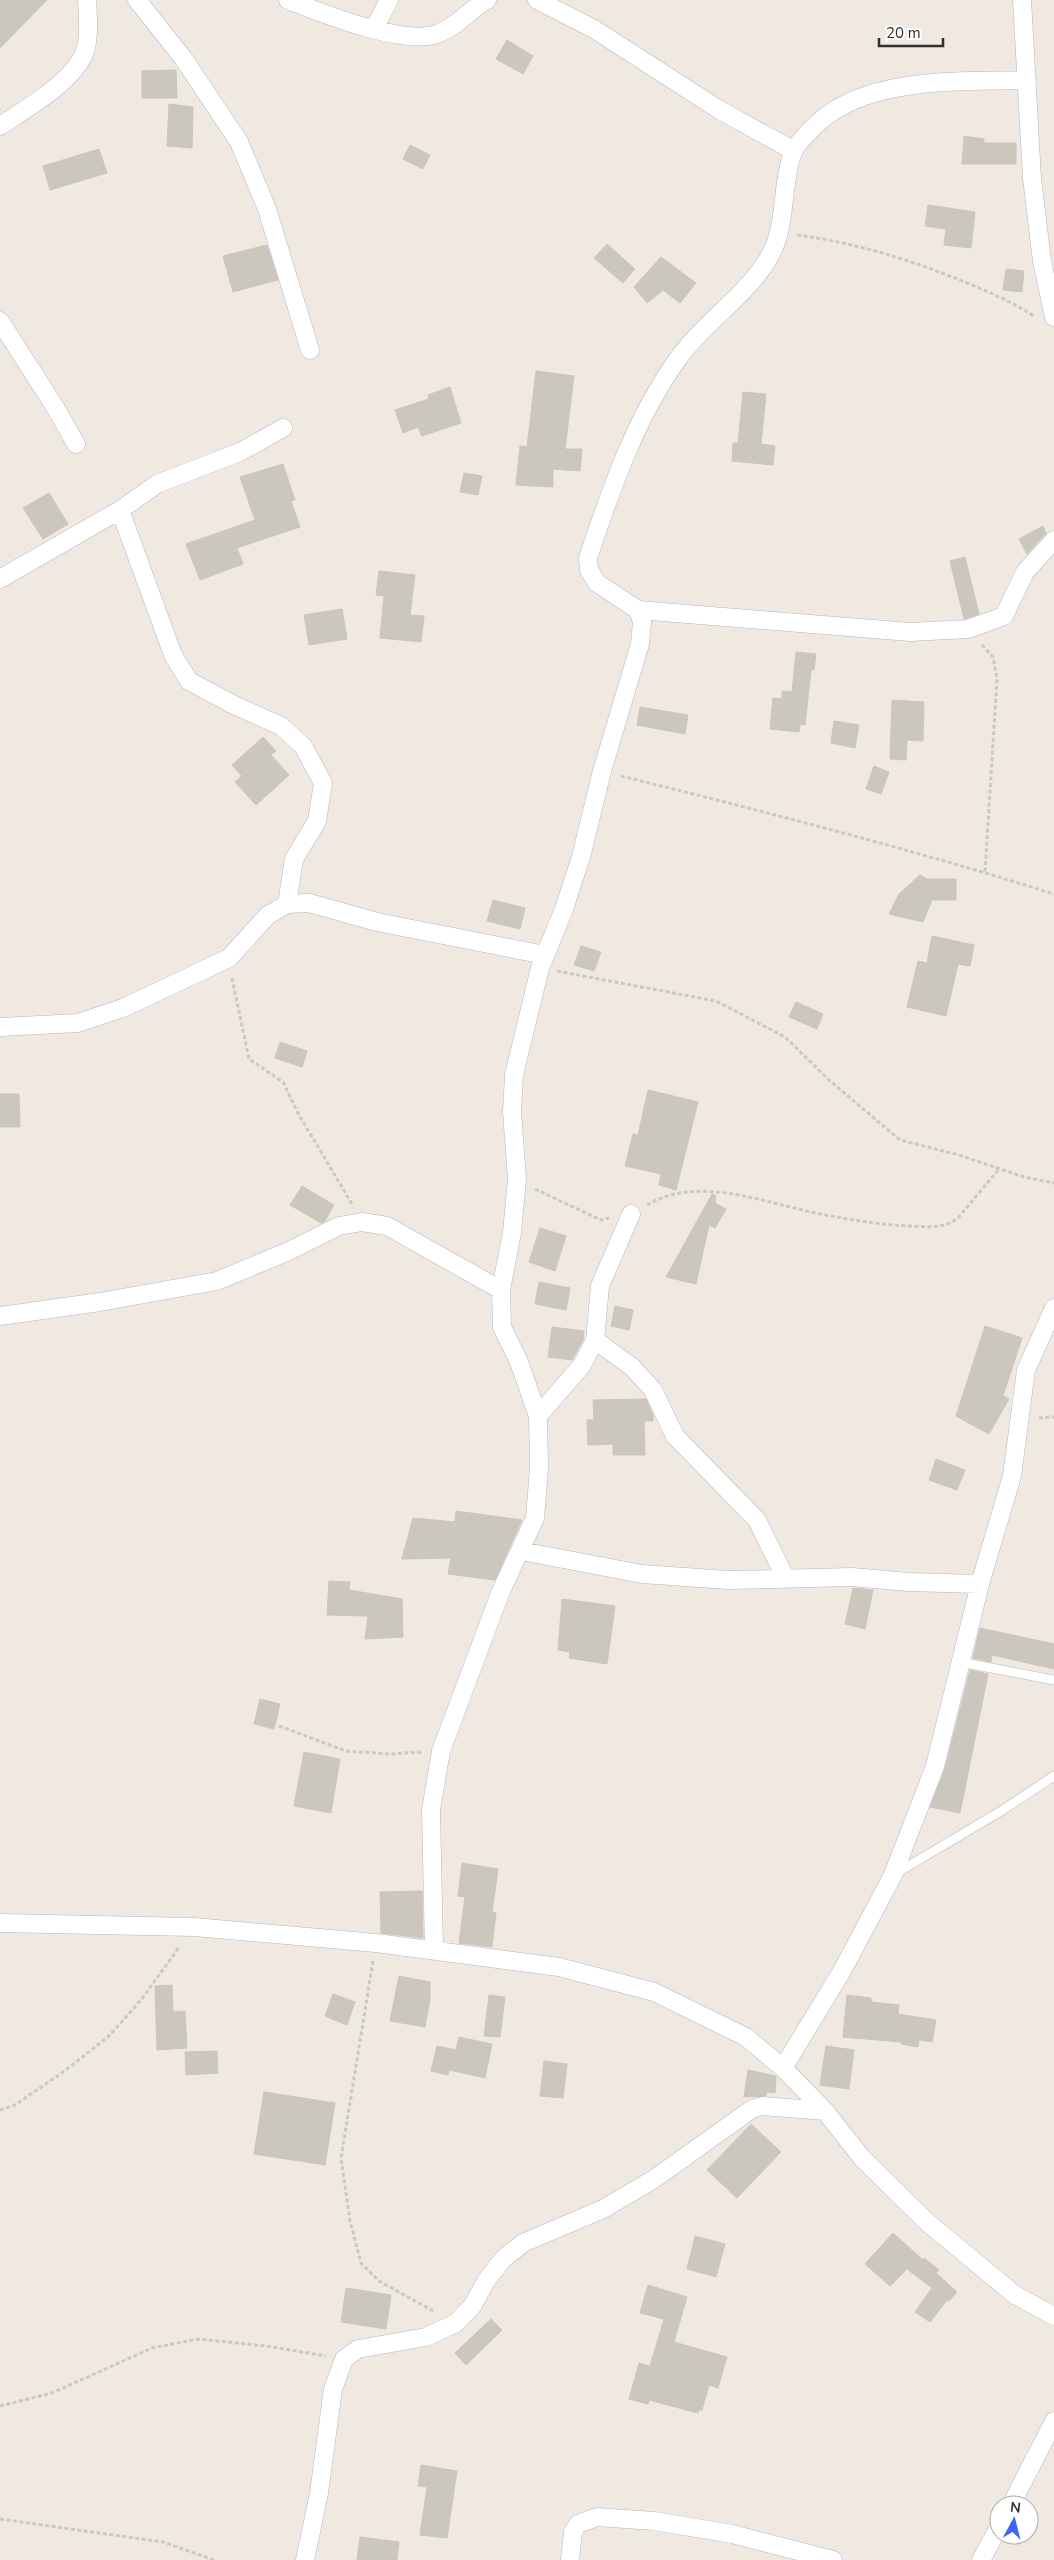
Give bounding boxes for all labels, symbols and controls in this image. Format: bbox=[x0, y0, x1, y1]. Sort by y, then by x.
scale bar bbox=[879, 15, 943, 47]
text: 20 m bbox=[886, 23, 921, 43]
north arrow bbox=[989, 2495, 1039, 2545]
text: N bbox=[1009, 2498, 1022, 2518]

